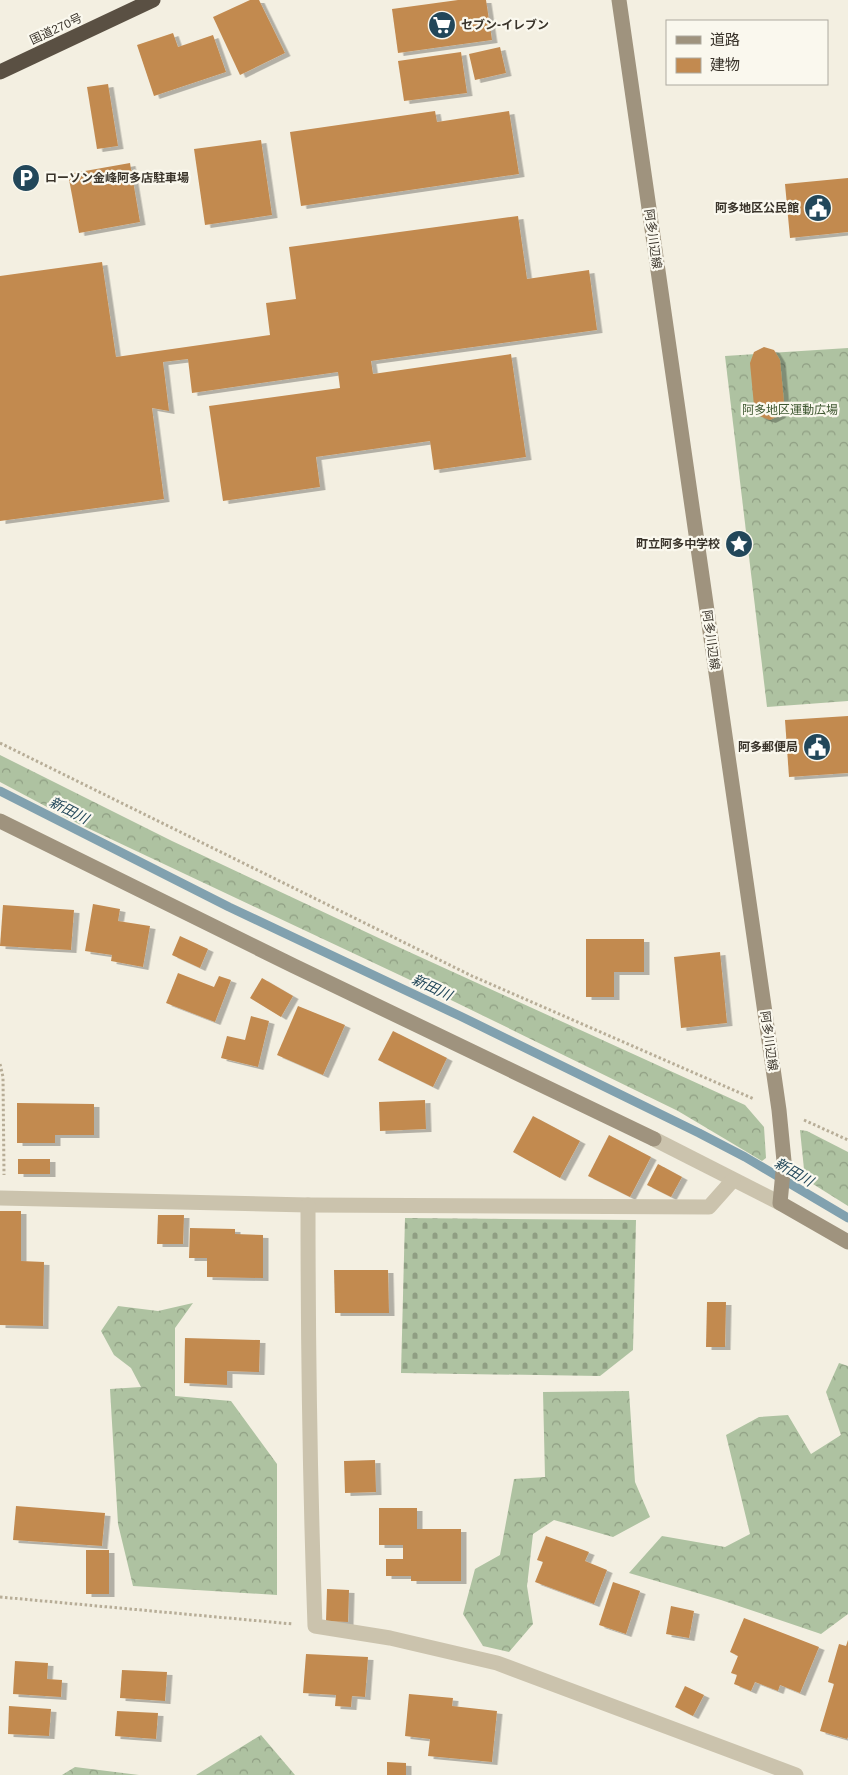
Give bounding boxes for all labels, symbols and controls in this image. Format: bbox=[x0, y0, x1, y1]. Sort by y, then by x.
supermarket icon: セブン-イレブン bbox=[427, 10, 457, 40]
street label: 国道270号 bbox=[28, 11, 84, 47]
place label: セブン-イレブン bbox=[461, 18, 549, 32]
legend bbox=[666, 20, 828, 85]
text: 道路 bbox=[710, 31, 740, 48]
text: 建物 bbox=[710, 56, 740, 73]
parking icon: ローソン金峰阿多店駐車場 bbox=[11, 163, 41, 193]
place label: ローソン金峰阿多店駐車場 bbox=[45, 171, 189, 185]
public building icon: 阿多地区公民館 bbox=[803, 193, 833, 223]
place label: 阿多地区公民館 bbox=[715, 201, 799, 215]
street label: 阿多川辺線 bbox=[642, 208, 664, 270]
park label: 阿多地区運動広場 bbox=[742, 403, 838, 417]
place icon: 町立阿多中学校 bbox=[724, 529, 754, 559]
place label: 町立阿多中学校 bbox=[636, 537, 720, 551]
street label: 阿多川辺線 bbox=[700, 609, 722, 671]
public building icon: 阿多郵便局 bbox=[802, 732, 832, 762]
place label: 阿多郵便局 bbox=[738, 740, 798, 754]
water label: 新田川 bbox=[47, 793, 93, 828]
water label: 新田川 bbox=[410, 971, 456, 1004]
street label: 阿多川辺線 bbox=[758, 1010, 780, 1072]
water label: 新田川 bbox=[772, 1155, 818, 1190]

